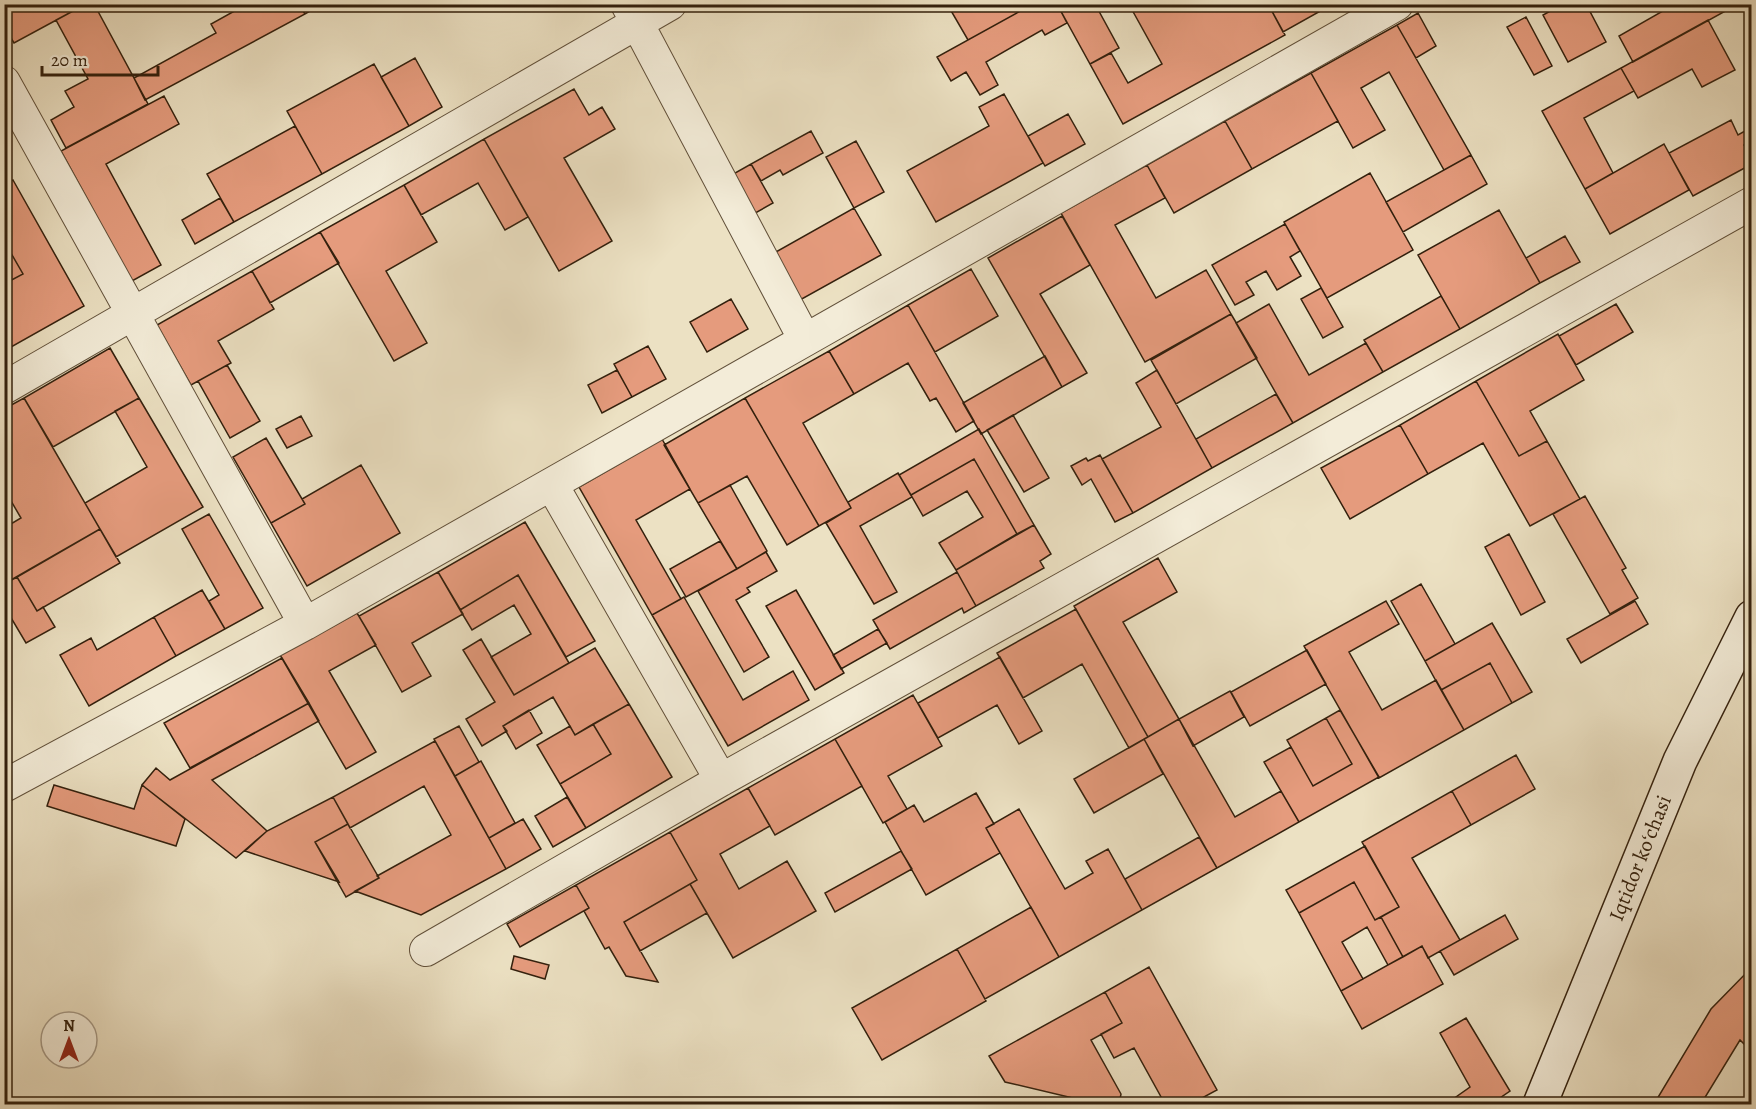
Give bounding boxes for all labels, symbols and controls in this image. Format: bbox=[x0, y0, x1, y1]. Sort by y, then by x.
scale bar bbox=[42, 39, 158, 77]
text: 20 m bbox=[51, 48, 88, 72]
street label: Iqtidor koʻchasi bbox=[1602, 791, 1678, 925]
north arrow bbox=[39, 1010, 99, 1070]
text: N bbox=[63, 1015, 75, 1037]

